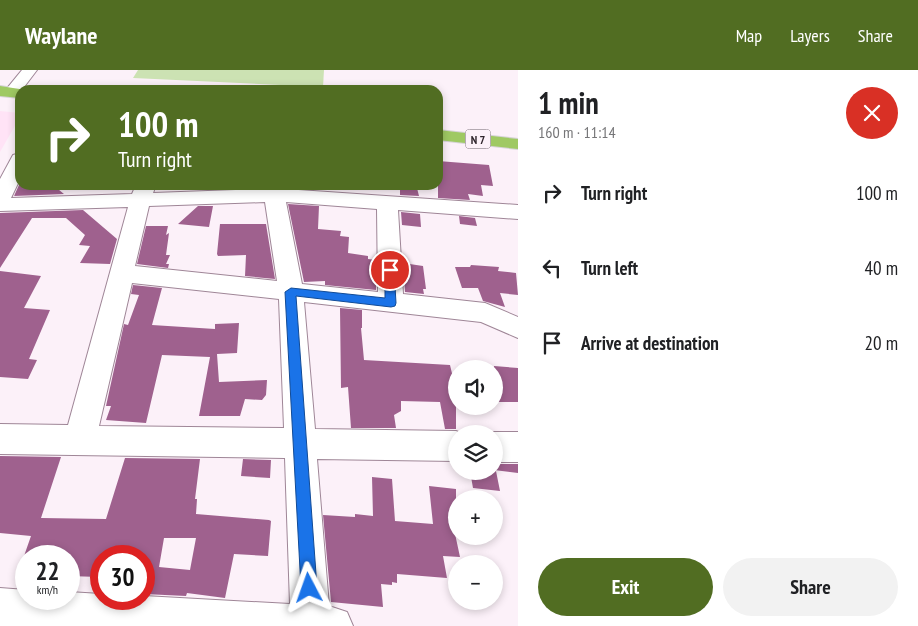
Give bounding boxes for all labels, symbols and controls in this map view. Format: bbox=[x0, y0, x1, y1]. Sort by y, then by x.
text: Waylane bbox=[25, 20, 98, 51]
text: Map bbox=[736, 24, 762, 47]
text: Layers bbox=[790, 24, 830, 47]
text: Share bbox=[858, 24, 893, 47]
text: 1 min bbox=[538, 83, 599, 122]
button: close bbox=[846, 87, 898, 139]
text: 100 m bbox=[118, 101, 199, 147]
icon: right bbox=[35, 105, 100, 170]
text: 160 m · 11:14 bbox=[538, 122, 616, 142]
road number: N 7 bbox=[466, 130, 490, 148]
text: Turn right bbox=[118, 145, 192, 173]
icon: right bbox=[538, 179, 566, 207]
text: Turn right bbox=[581, 181, 647, 205]
text: 100 m bbox=[856, 181, 898, 205]
pin bbox=[369, 249, 411, 291]
icon: left bbox=[538, 254, 566, 282]
icon: arrive bbox=[376, 256, 404, 284]
text: Turn left bbox=[581, 256, 638, 280]
text: 40 m bbox=[865, 256, 898, 280]
icon: arrive bbox=[538, 329, 566, 357]
text: Arrive at destination bbox=[581, 331, 719, 355]
text: 20 m bbox=[865, 331, 898, 355]
map controls bbox=[448, 360, 503, 610]
button: sound bbox=[448, 360, 503, 415]
button: layers bbox=[448, 425, 503, 480]
button: + bbox=[448, 490, 503, 545]
speed limit sign: 30 bbox=[90, 545, 155, 610]
text: 22 bbox=[36, 555, 59, 587]
button: − bbox=[448, 555, 503, 610]
button: Exit bbox=[538, 558, 713, 616]
button: Share bbox=[723, 558, 898, 616]
position arrow bbox=[282, 561, 334, 613]
text: km/h bbox=[37, 582, 58, 597]

